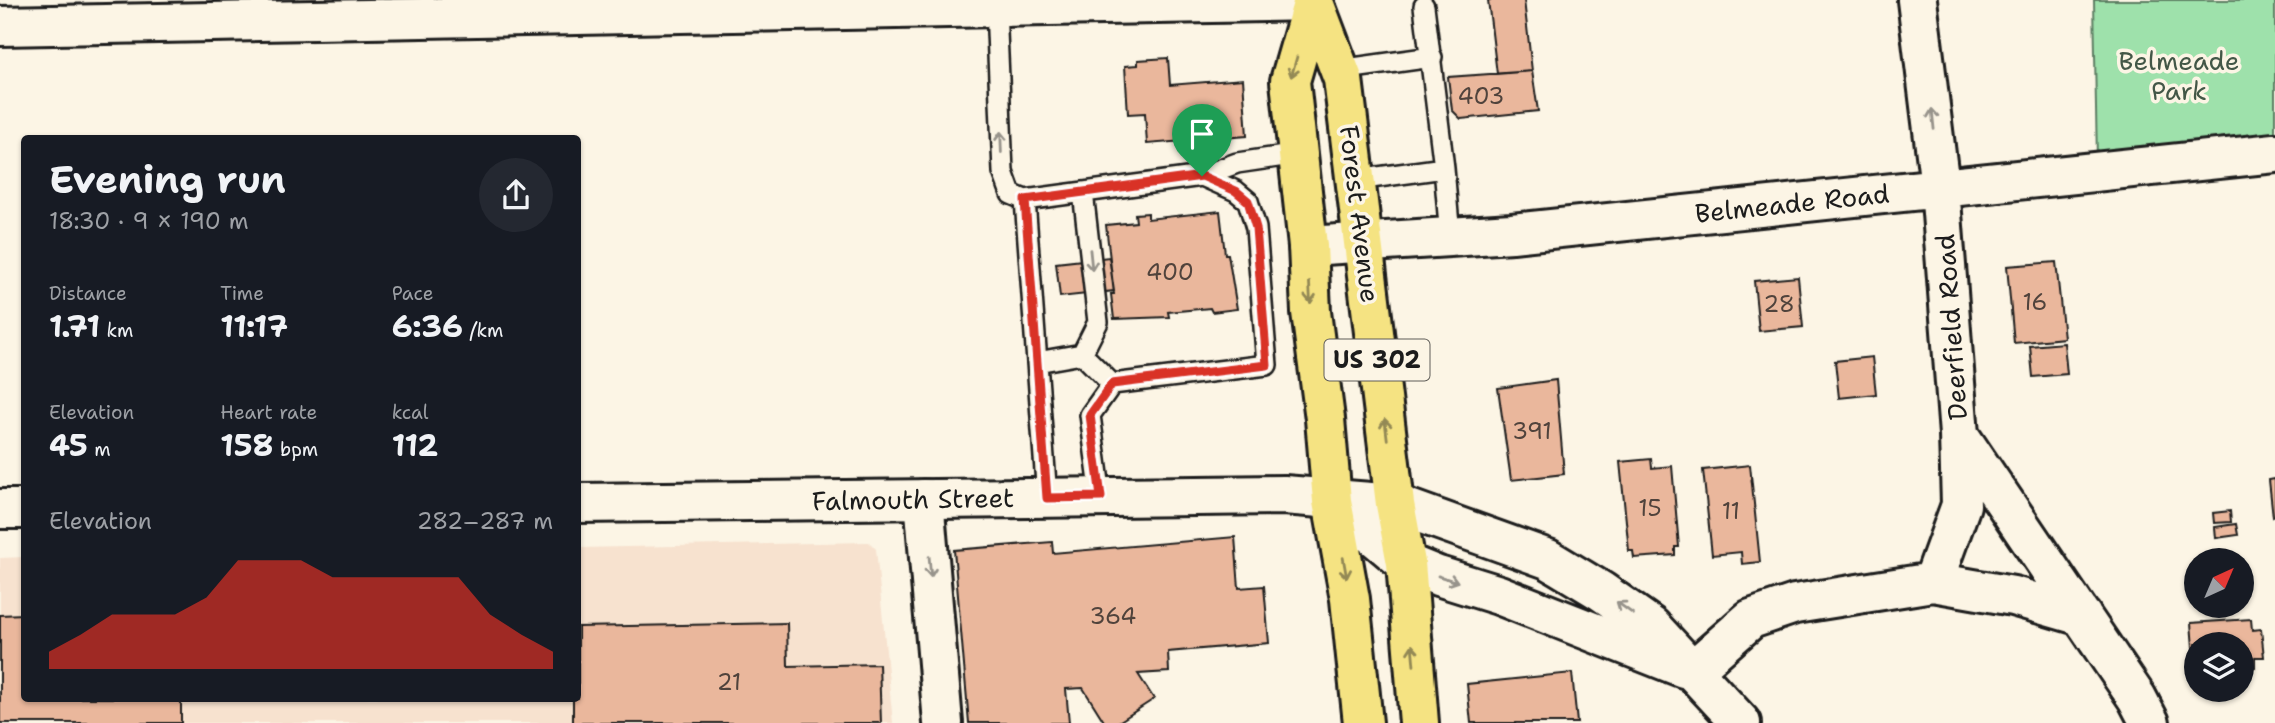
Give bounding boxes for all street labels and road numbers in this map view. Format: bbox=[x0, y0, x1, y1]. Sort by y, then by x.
street label: Forest Avenue bbox=[1332, 123, 1388, 305]
street label: Belmeade Road bbox=[1693, 175, 1891, 231]
street label: Deerfield Road bbox=[1927, 233, 1975, 421]
road number: US 302 bbox=[1324, 340, 1430, 380]
street label: Falmouth Street bbox=[811, 480, 1015, 518]

